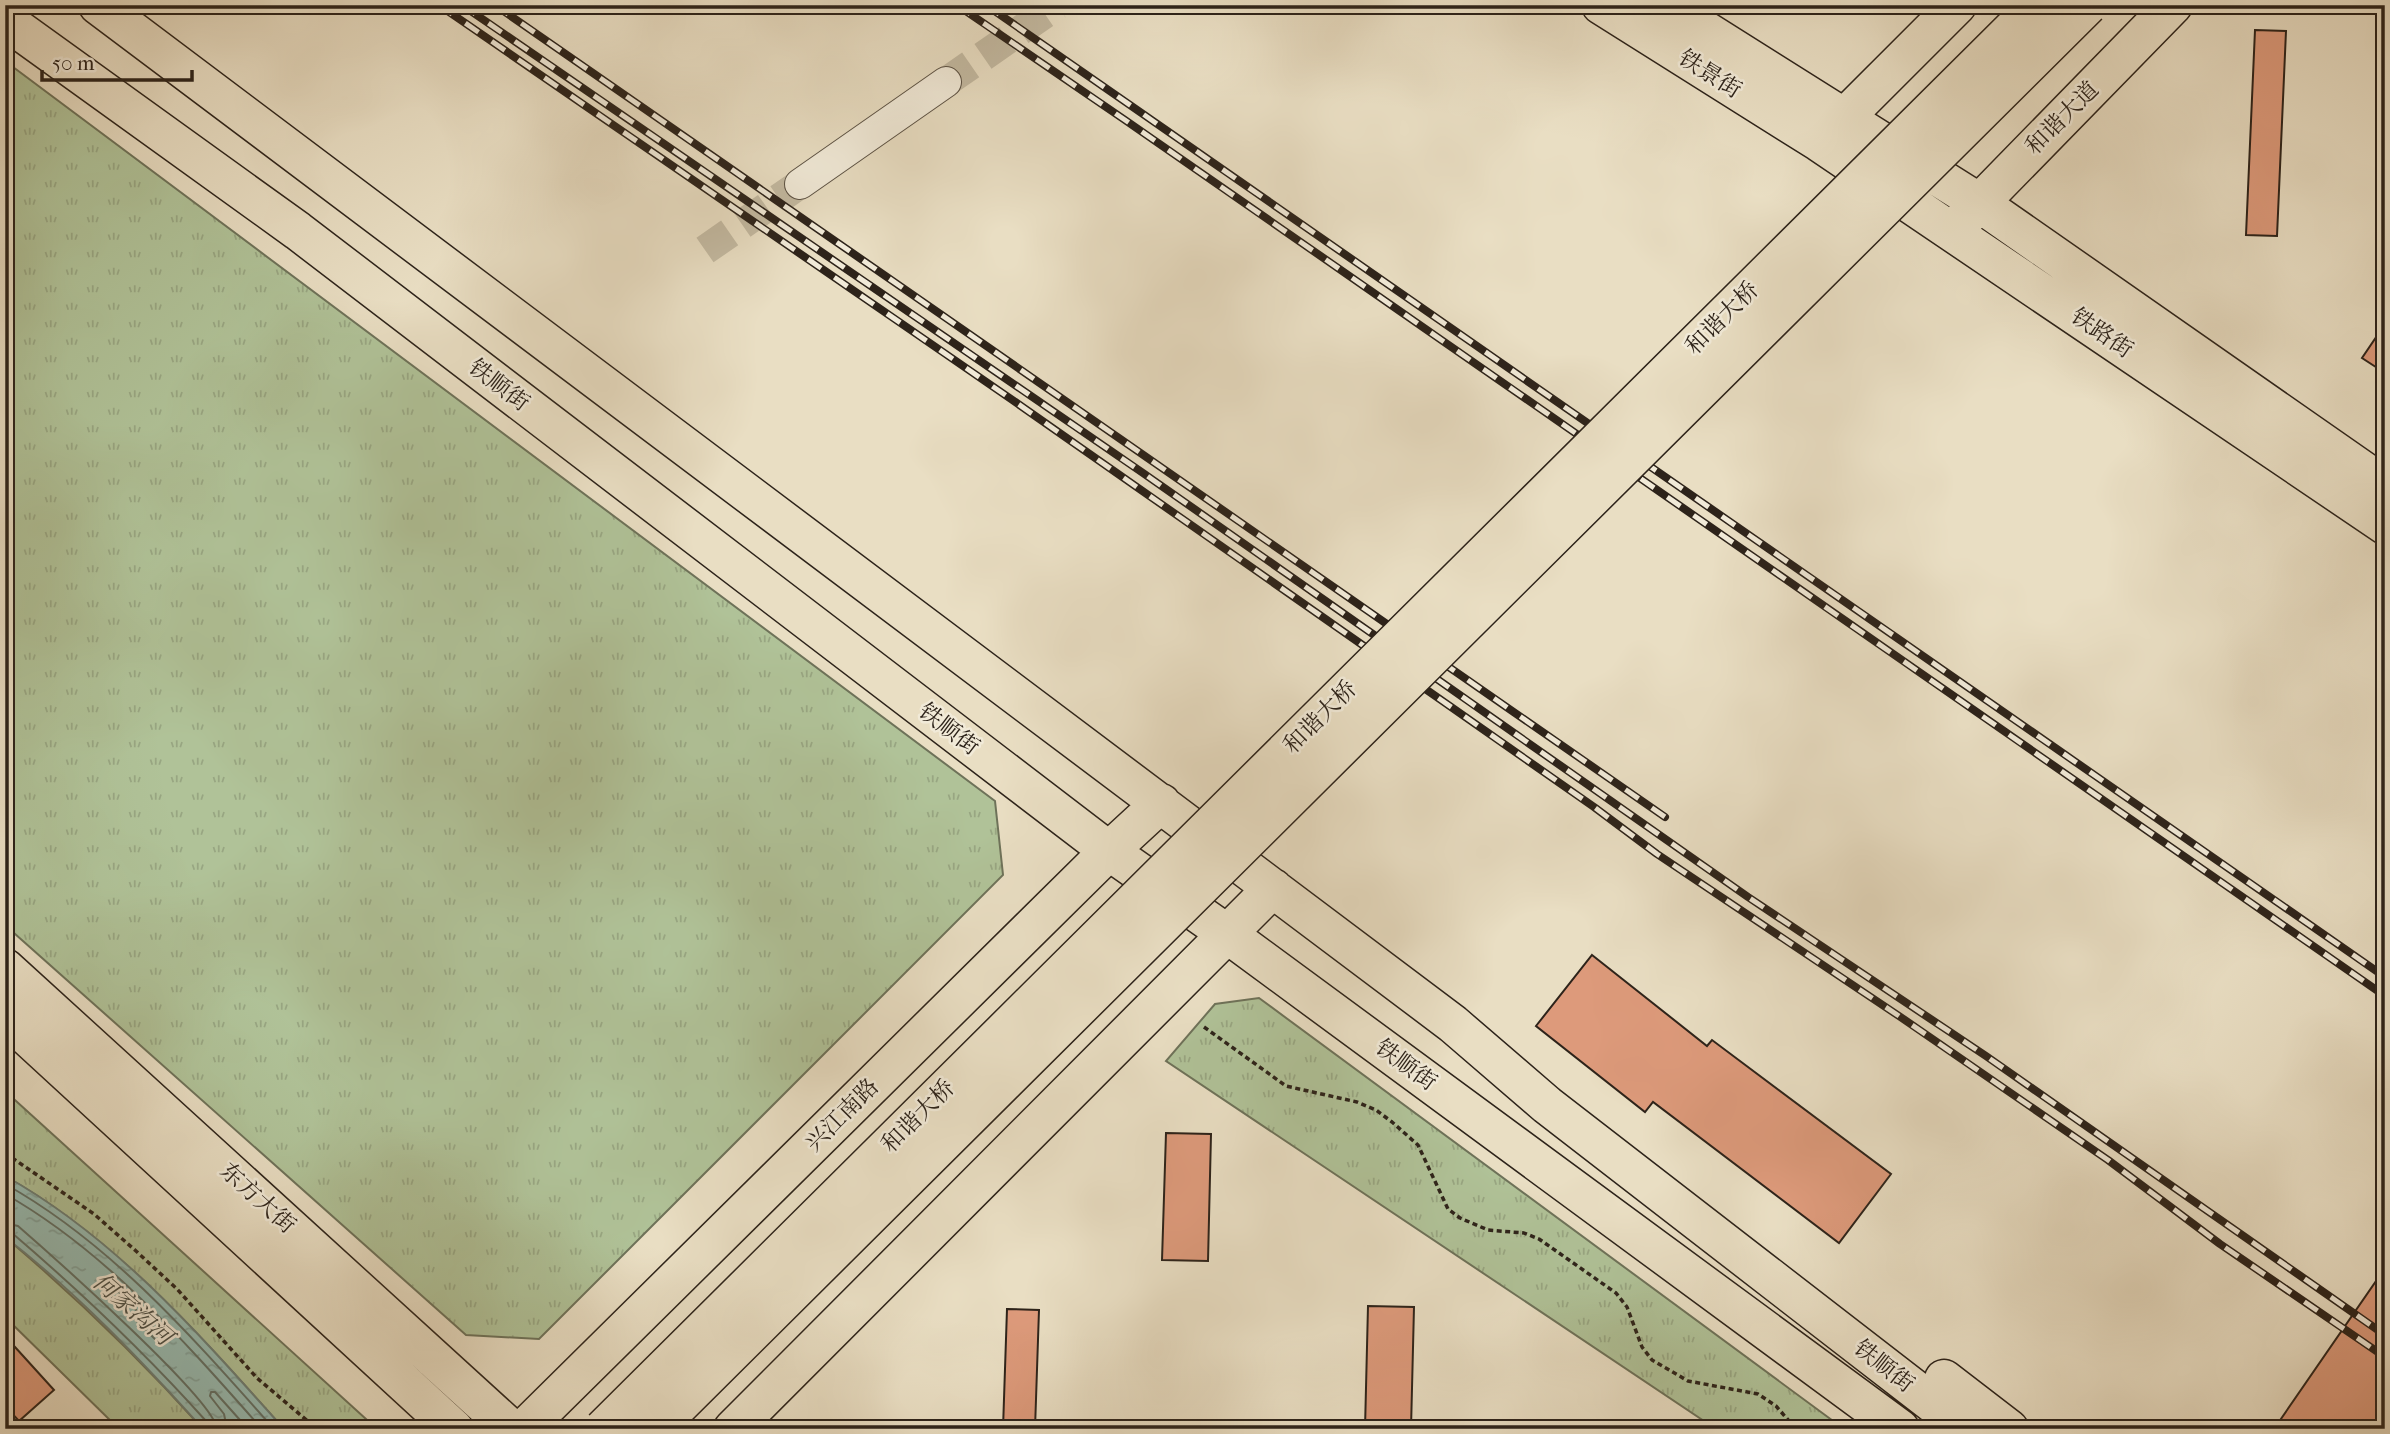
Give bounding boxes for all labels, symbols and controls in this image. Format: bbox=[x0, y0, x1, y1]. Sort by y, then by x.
scale bar bbox=[42, 38, 192, 82]
street label: 铁景街 bbox=[1674, 44, 1746, 104]
text: 50 m bbox=[52, 51, 95, 75]
street label: 和谐大道 bbox=[2020, 76, 2104, 160]
street label: 和谐大桥 bbox=[1680, 276, 1764, 360]
street label: 铁路街 bbox=[2066, 303, 2138, 363]
street label: 铁顺街 bbox=[463, 353, 535, 417]
street label: 和谐大桥 bbox=[1278, 675, 1362, 759]
street label: 铁顺街 bbox=[913, 697, 985, 761]
street label: 铁顺街 bbox=[1370, 1034, 1442, 1096]
street label: 兴江南路 bbox=[800, 1073, 884, 1157]
street label: 和谐大桥 bbox=[876, 1074, 960, 1158]
street label: 东方大街 bbox=[215, 1157, 301, 1239]
water label: 何家沟河 bbox=[88, 1267, 181, 1354]
street label: 铁顺街 bbox=[1849, 1334, 1919, 1398]

